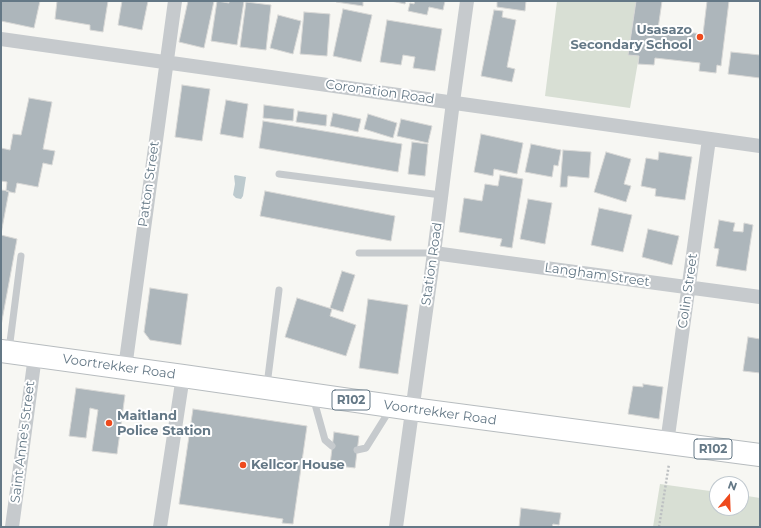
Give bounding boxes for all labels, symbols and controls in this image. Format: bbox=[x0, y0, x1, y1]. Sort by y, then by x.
place label: Usasazo Secondary School bbox=[570, 22, 692, 53]
marker: Usasazo Secondary School bbox=[695, 32, 705, 42]
street label: Coronation Road bbox=[325, 77, 435, 107]
street label: Patton Street bbox=[135, 140, 163, 228]
street label: Station Road bbox=[418, 221, 446, 307]
street label: Colin Street bbox=[675, 253, 701, 329]
street label: Langham Street bbox=[543, 260, 651, 290]
street label: Voortrekker Road bbox=[61, 351, 177, 383]
street label: Saint Anne's Street bbox=[8, 380, 38, 504]
road number: R102 bbox=[332, 390, 370, 410]
street label: Voortrekker Road bbox=[382, 397, 498, 429]
place label: Maitland Police Station bbox=[117, 408, 211, 439]
marker: Maitland Police Station bbox=[104, 418, 114, 428]
road number: R102 bbox=[694, 439, 732, 459]
place label: Kellcor House bbox=[251, 457, 345, 473]
marker: Kellcor House bbox=[238, 460, 248, 470]
north arrow bbox=[709, 476, 749, 516]
text: N bbox=[726, 478, 739, 494]

